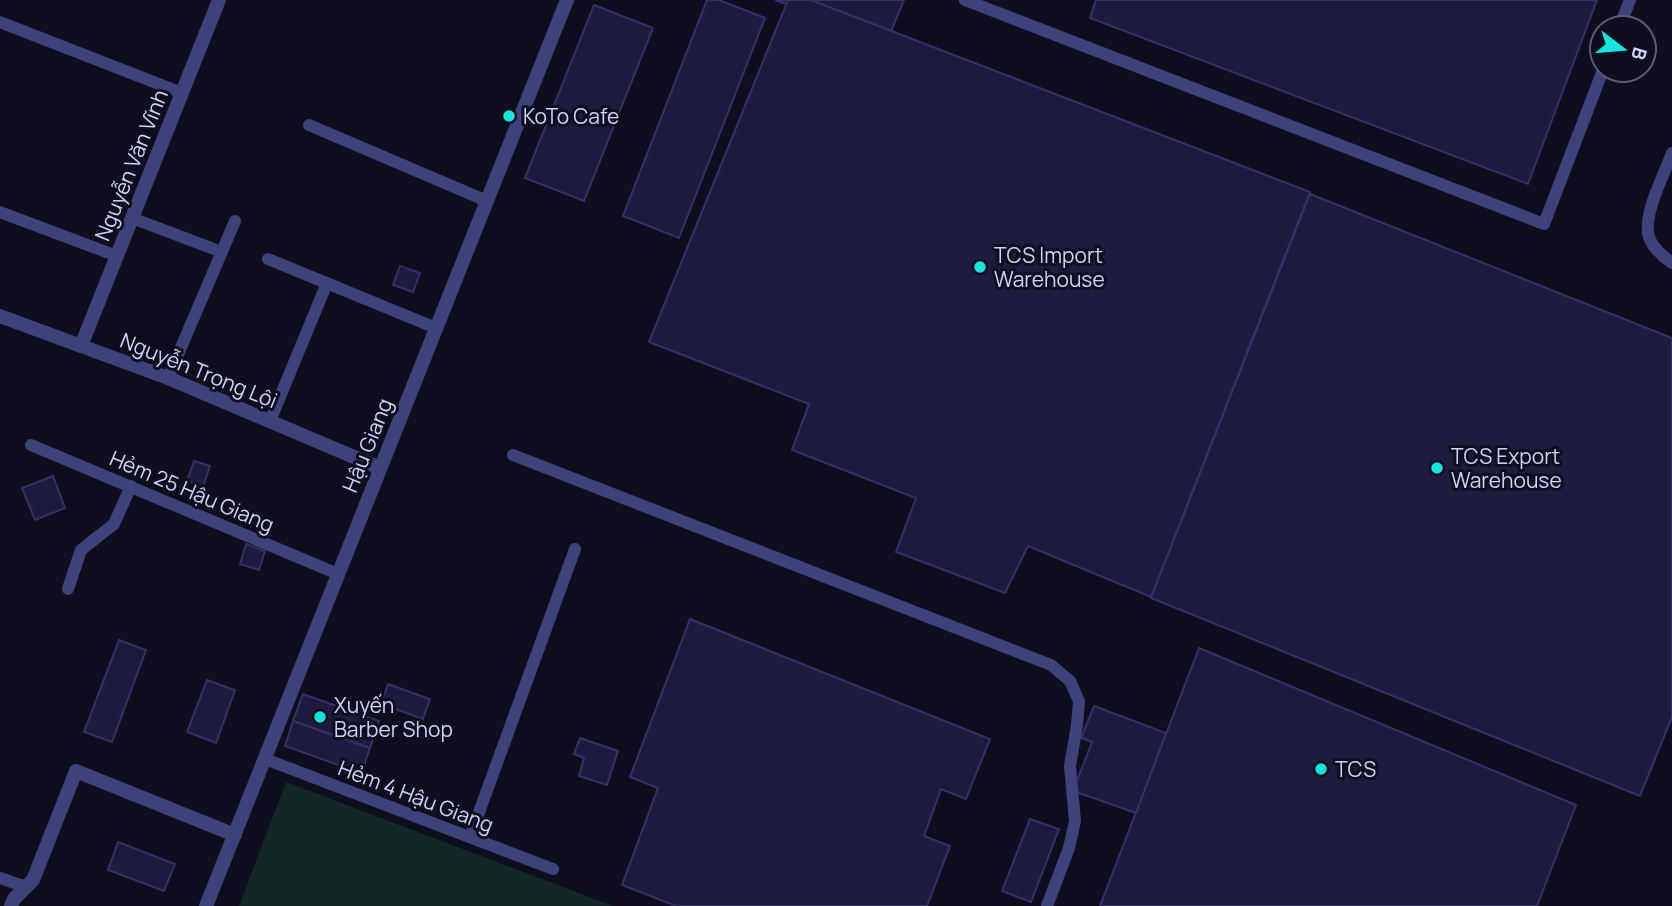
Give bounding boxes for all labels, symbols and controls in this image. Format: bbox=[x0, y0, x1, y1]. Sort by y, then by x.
north arrow bbox=[1588, 14, 1658, 84]
text: B bbox=[1625, 44, 1653, 63]
street label: Nguyễn Văn Vĩnh bbox=[88, 85, 174, 245]
place label: KoTo Cafe bbox=[523, 102, 619, 130]
marker: KoTo Cafe bbox=[501, 108, 517, 124]
place label: TCS Import Warehouse bbox=[994, 241, 1105, 293]
marker: TCS Import Warehouse bbox=[972, 259, 988, 275]
street label: Nguyễn Trọng Lội bbox=[116, 326, 282, 414]
street label: Hậu Giang bbox=[335, 394, 399, 496]
place label: TCS Export Warehouse bbox=[1451, 442, 1562, 494]
street label: Hẻm 25 Hậu Giang bbox=[106, 444, 278, 538]
marker: TCS Export Warehouse bbox=[1429, 460, 1445, 476]
place label: Xuyến Barber Shop bbox=[334, 691, 453, 743]
marker: Xuyến Barber Shop bbox=[312, 709, 328, 725]
street label: Hẻm 4 Hậu Giang bbox=[334, 753, 498, 839]
place label: TCS bbox=[1335, 755, 1376, 783]
marker: TCS bbox=[1313, 761, 1329, 777]

